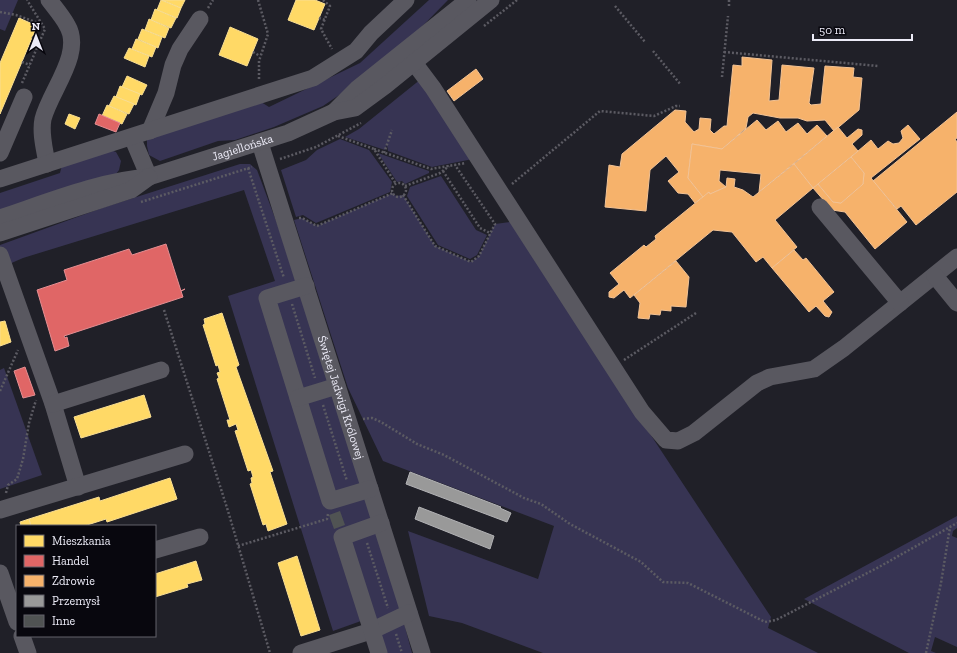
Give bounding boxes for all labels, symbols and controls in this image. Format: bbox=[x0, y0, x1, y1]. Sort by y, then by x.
north arrow bbox=[16, 16, 56, 56]
scale bar bbox=[813, 16, 912, 42]
text: N bbox=[32, 20, 41, 33]
text: 50 m bbox=[819, 23, 846, 37]
street label: Jagiellońska bbox=[210, 131, 275, 164]
street label: Świętej Jadwigi Królowej bbox=[315, 334, 367, 461]
legend bbox=[16, 525, 156, 637]
text: Mieszkania bbox=[52, 534, 111, 548]
text: Handel bbox=[52, 554, 89, 568]
text: Zdrowie bbox=[52, 574, 95, 588]
text: Przemysł bbox=[52, 594, 100, 608]
text: Inne bbox=[52, 614, 76, 628]

